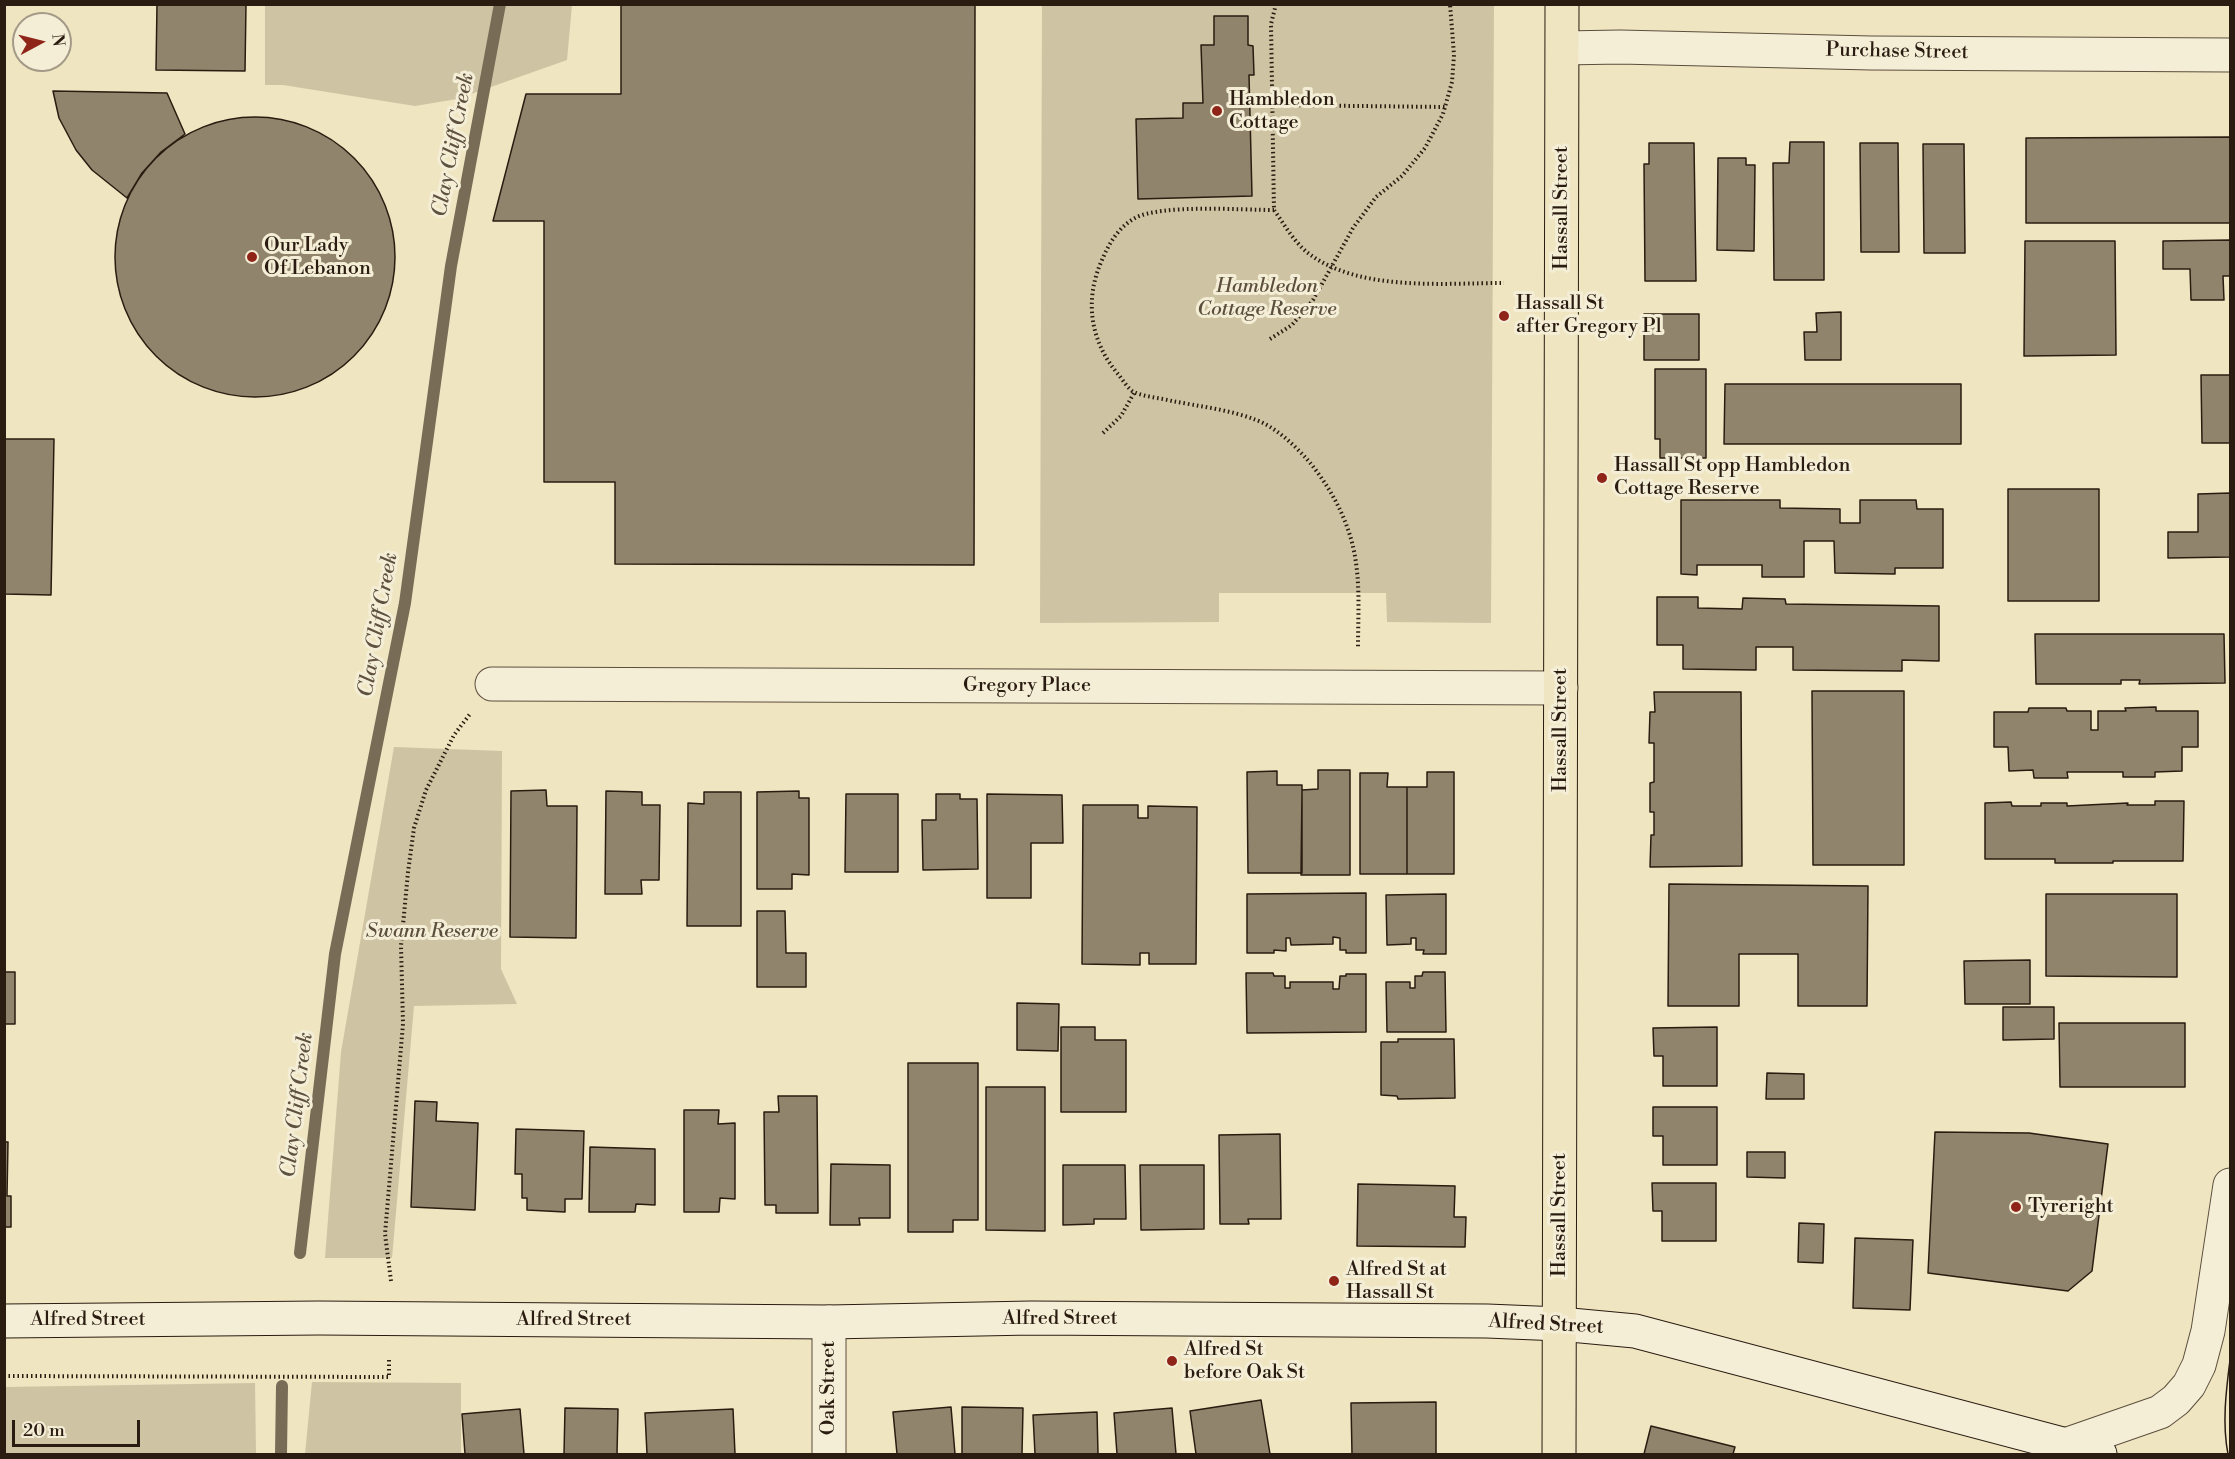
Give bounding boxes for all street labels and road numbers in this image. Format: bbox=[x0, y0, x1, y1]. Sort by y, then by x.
street label: Purchase Street bbox=[1825, 39, 1969, 65]
street label: Hassall Street bbox=[1550, 146, 1574, 270]
street label: Hassall Street bbox=[1549, 668, 1573, 792]
street label: Gregory Place bbox=[963, 674, 1091, 698]
street label: Hassall Street bbox=[1548, 1153, 1572, 1277]
street label: Alfred Street bbox=[1002, 1307, 1118, 1331]
street label: Alfred Street bbox=[30, 1308, 146, 1332]
street label: Alfred Street bbox=[516, 1308, 632, 1332]
street label: Alfred Street bbox=[1488, 1310, 1604, 1340]
street label: Oak Street bbox=[817, 1341, 841, 1435]

